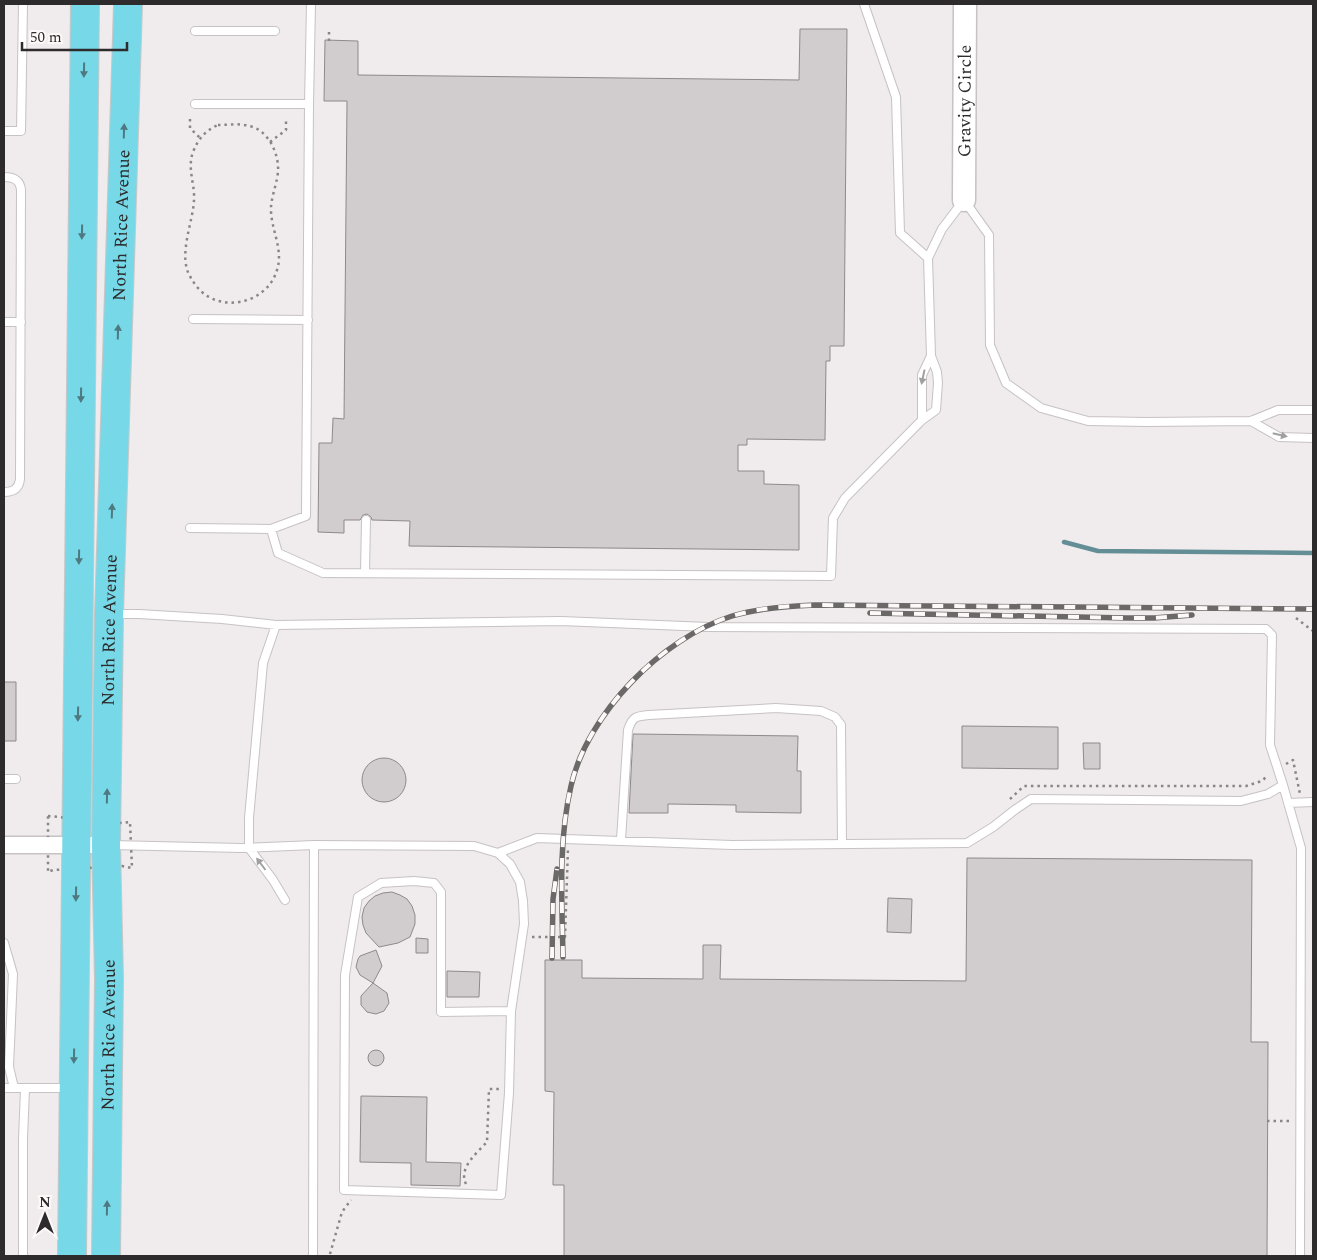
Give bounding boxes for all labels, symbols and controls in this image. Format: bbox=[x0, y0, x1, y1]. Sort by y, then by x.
scale bar bbox=[22, 20, 128, 52]
text: 50 m bbox=[30, 26, 62, 49]
street label: Gravity Circle bbox=[951, 45, 979, 157]
one-way arrow bbox=[80, 62, 88, 78]
one-way arrow bbox=[121, 123, 129, 139]
street label: North Rice Avenue bbox=[106, 149, 137, 301]
one-way arrow bbox=[78, 225, 86, 241]
one-way arrow bbox=[114, 324, 122, 340]
one-way arrow bbox=[919, 369, 927, 385]
one-way arrow bbox=[77, 387, 85, 403]
one-way arrow bbox=[1273, 432, 1289, 440]
one-way arrow bbox=[109, 503, 117, 519]
one-way arrow bbox=[75, 550, 83, 566]
street label: North Rice Avenue bbox=[95, 554, 125, 706]
one-way arrow bbox=[74, 706, 82, 722]
one-way arrow bbox=[103, 788, 111, 804]
one-way arrow bbox=[256, 858, 267, 871]
one-way arrow bbox=[72, 886, 80, 902]
street label: North Rice Avenue bbox=[95, 959, 123, 1111]
one-way arrow bbox=[70, 1048, 78, 1064]
north arrow bbox=[20, 1190, 70, 1240]
text: N bbox=[39, 1192, 51, 1213]
one-way arrow bbox=[103, 1199, 111, 1215]

